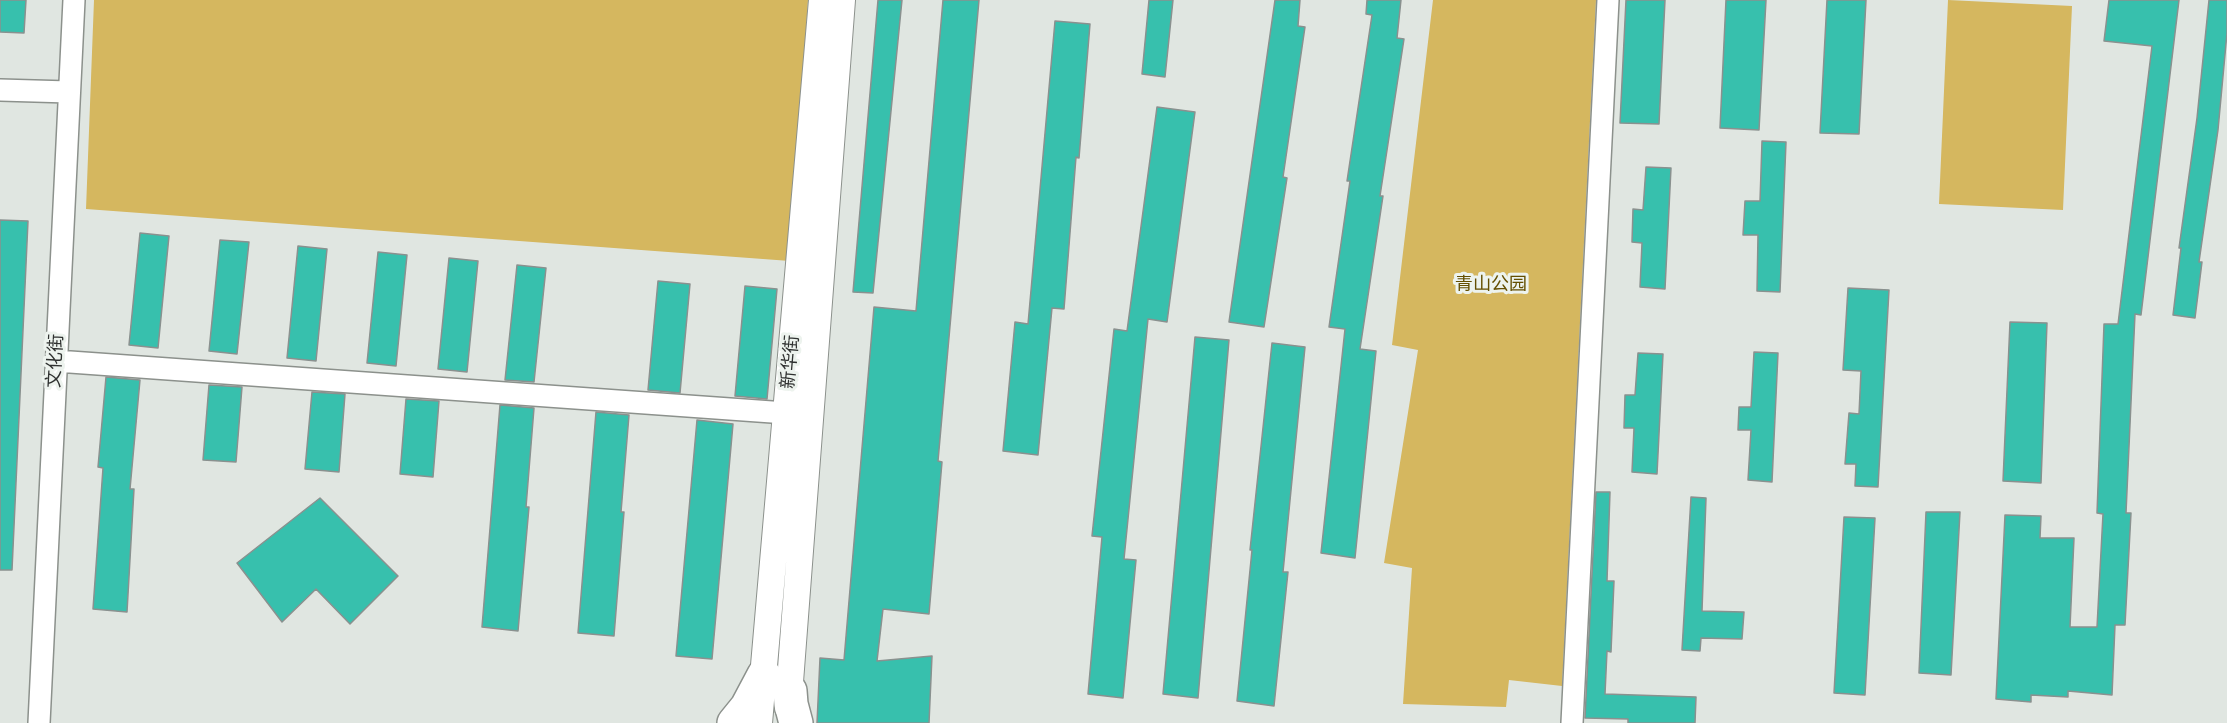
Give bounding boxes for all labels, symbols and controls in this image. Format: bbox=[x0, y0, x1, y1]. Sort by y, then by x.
park label: 青山公园 bbox=[1455, 274, 1527, 296]
street label: 文化街 bbox=[44, 333, 68, 389]
street label: 新华街 bbox=[778, 334, 804, 390]

